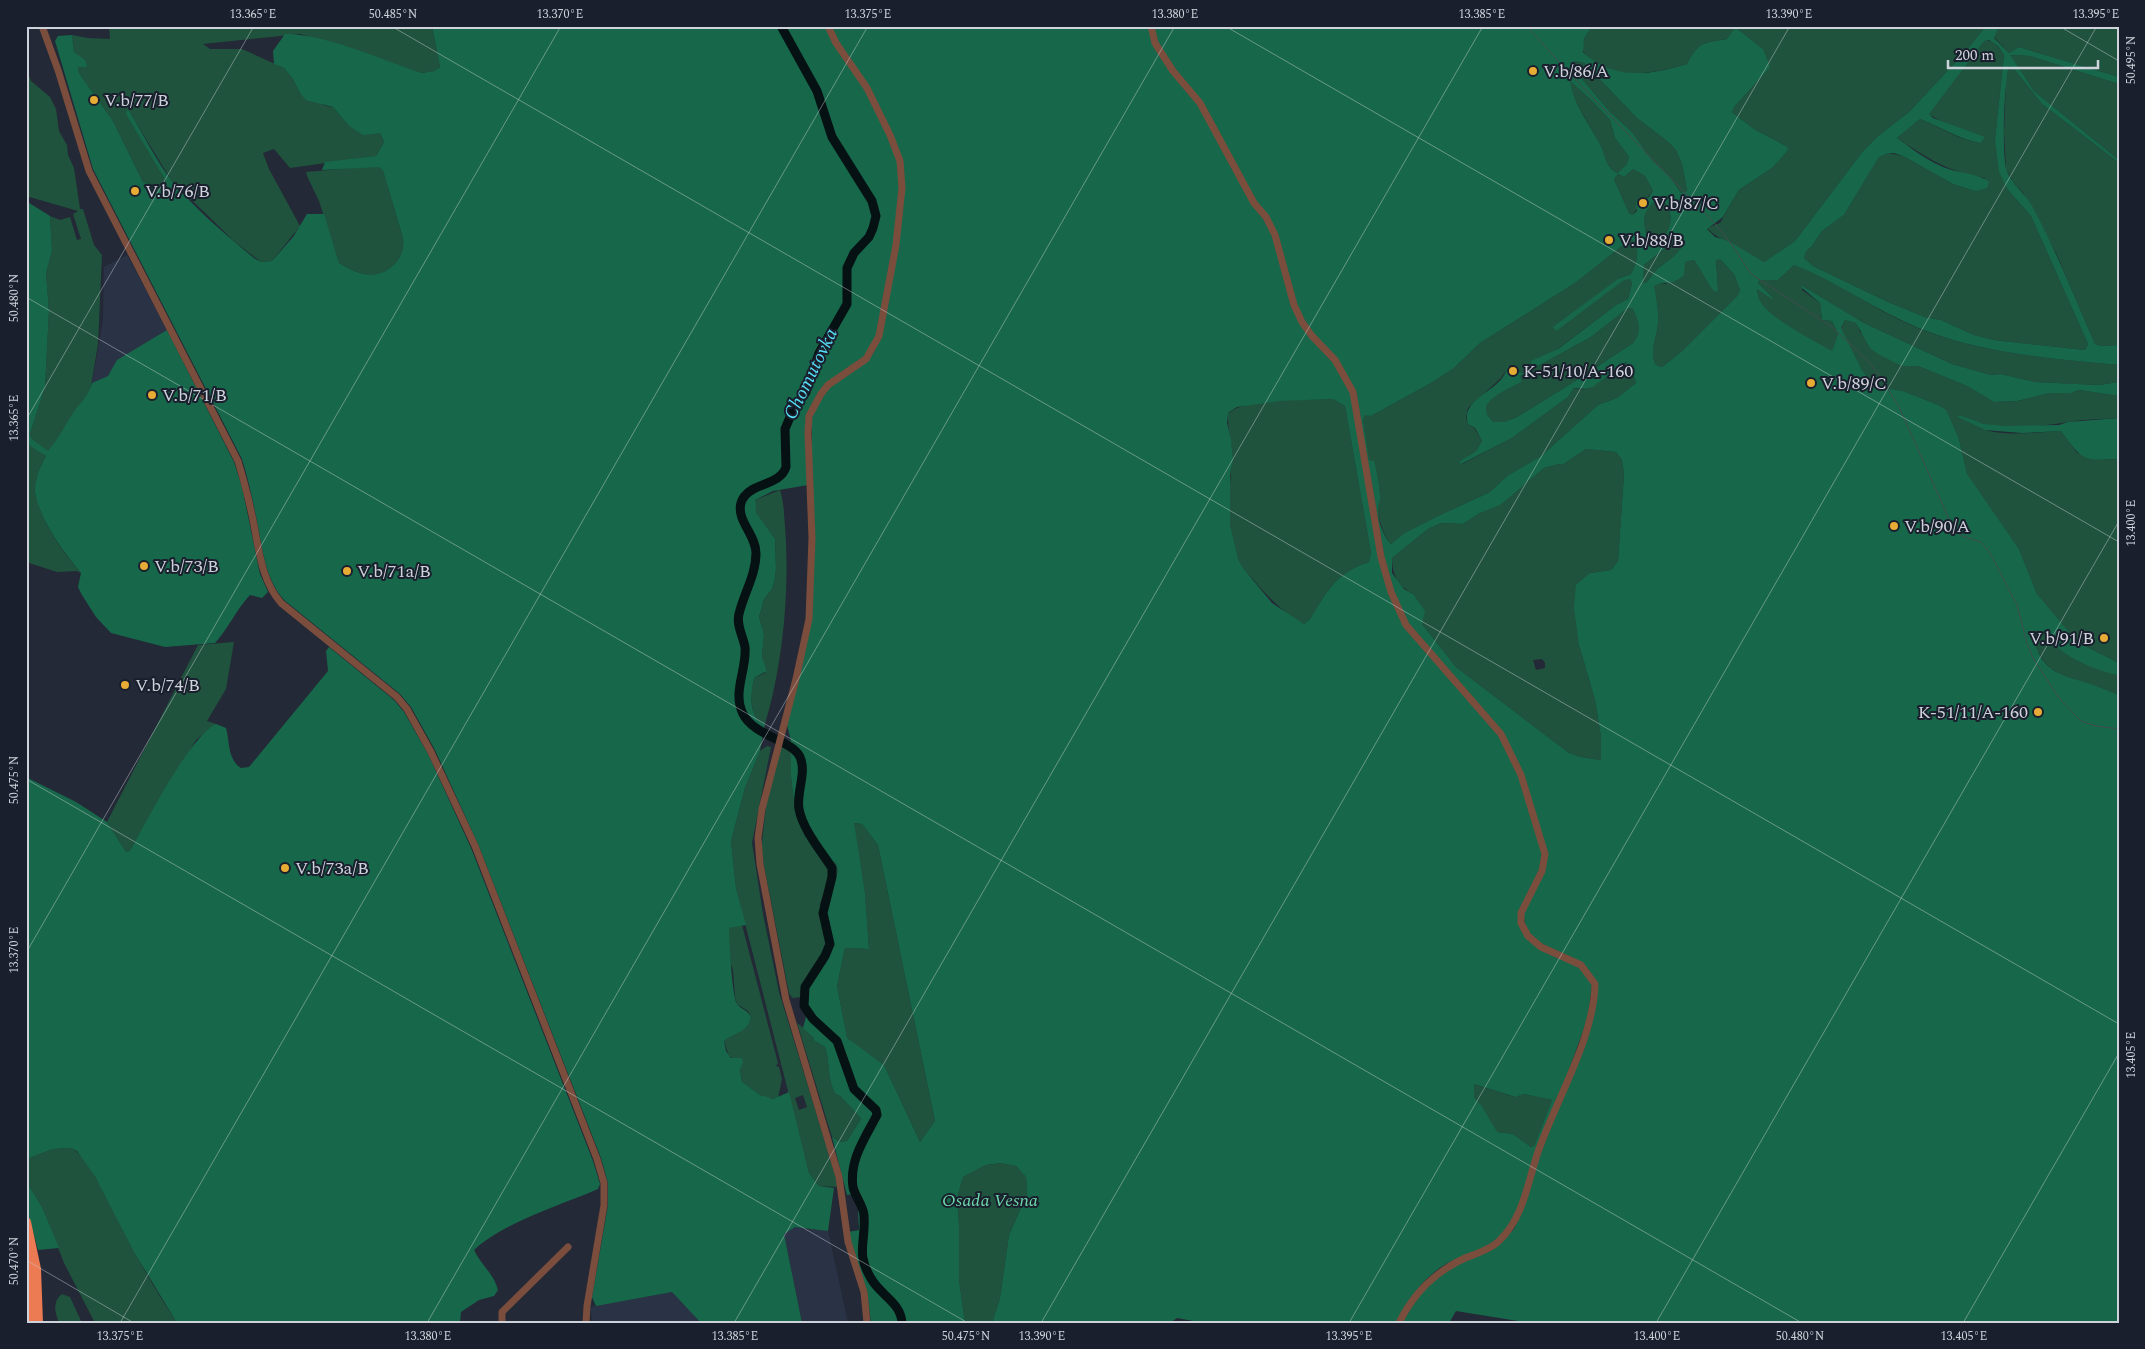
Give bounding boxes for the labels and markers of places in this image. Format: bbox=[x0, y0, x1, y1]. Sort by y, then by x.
place label: V.b/86/A bbox=[1543, 58, 1609, 85]
marker: V.b/86/A bbox=[1527, 65, 1539, 77]
place label: V.b/77/B bbox=[104, 87, 169, 114]
marker: V.b/77/B bbox=[88, 94, 100, 106]
place label: V.b/76/B bbox=[145, 178, 210, 205]
marker: V.b/76/B bbox=[129, 185, 141, 197]
place label: V.b/87/C bbox=[1653, 190, 1719, 217]
marker: V.b/87/C bbox=[1637, 197, 1649, 209]
place label: V.b/88/B bbox=[1619, 227, 1684, 254]
marker: V.b/88/B bbox=[1603, 234, 1615, 246]
place label: K-51/10/A-160 bbox=[1523, 358, 1633, 385]
marker: K-51/10/A-160 bbox=[1507, 365, 1519, 377]
place label: V.b/89/C bbox=[1821, 370, 1887, 397]
marker: V.b/89/C bbox=[1805, 377, 1817, 389]
place label: V.b/71/B bbox=[162, 382, 227, 409]
marker: V.b/71/B bbox=[146, 389, 158, 401]
place label: V.b/90/A bbox=[1904, 513, 1970, 540]
marker: V.b/90/A bbox=[1888, 520, 1900, 532]
place label: V.b/73/B bbox=[154, 553, 219, 580]
place label: V.b/71a/B bbox=[357, 558, 431, 585]
marker: V.b/73/B bbox=[138, 560, 150, 572]
marker: V.b/71a/B bbox=[341, 565, 353, 577]
place label: V.b/91/B bbox=[2029, 625, 2094, 652]
marker: V.b/91/B bbox=[2098, 632, 2110, 644]
place label: V.b/74/B bbox=[135, 672, 200, 699]
marker: V.b/74/B bbox=[119, 679, 131, 691]
place label: K-51/11/A-160 bbox=[1918, 699, 2028, 726]
marker: K-51/11/A-160 bbox=[2032, 706, 2044, 718]
place label: V.b/73a/B bbox=[295, 855, 369, 882]
marker: V.b/73a/B bbox=[279, 862, 291, 874]

